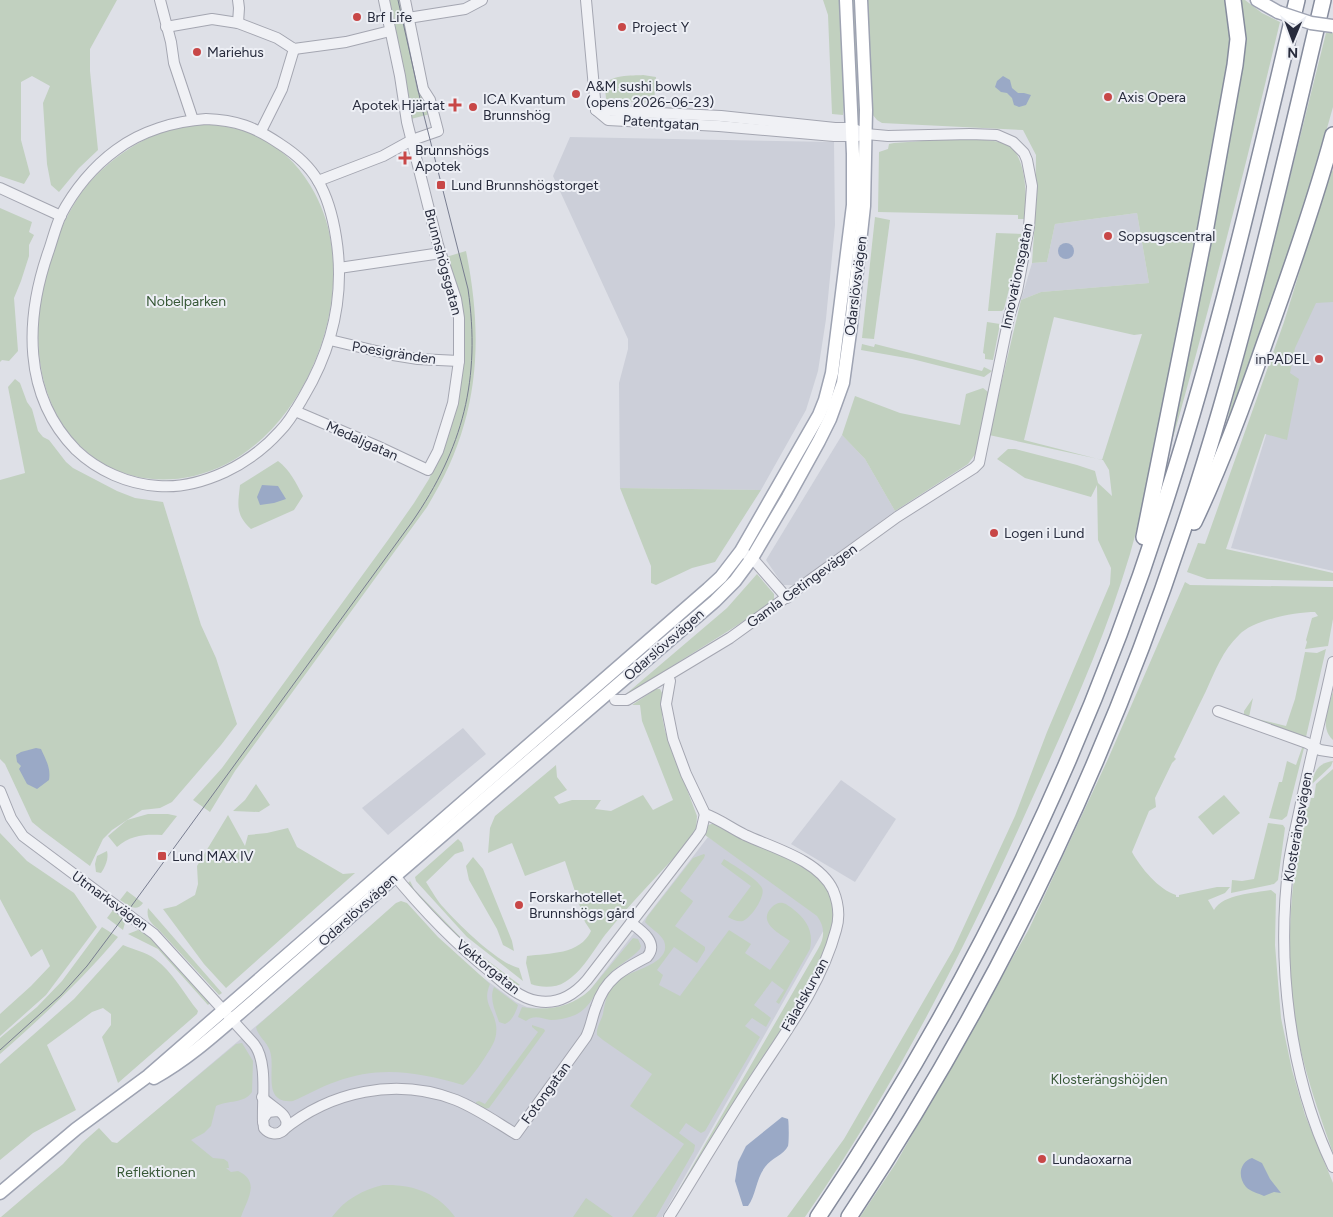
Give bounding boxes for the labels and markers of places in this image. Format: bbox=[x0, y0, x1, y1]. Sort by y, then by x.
place label: Brf Life bbox=[367, 9, 413, 26]
marker: Brf Life bbox=[351, 11, 363, 23]
place label: Project Y bbox=[632, 19, 690, 36]
marker: Project Y bbox=[616, 21, 628, 33]
place label: Mariehus bbox=[207, 44, 264, 61]
marker: Mariehus bbox=[191, 46, 203, 58]
place label: A&M sushi bowls (opens 2026-06-23) bbox=[586, 78, 714, 111]
marker: A&M sushi bowls (opens 2026-06-23) bbox=[570, 88, 582, 100]
place label: Axis Opera bbox=[1118, 89, 1186, 106]
place label: ICA Kvantum Brunnshög bbox=[483, 91, 565, 124]
marker: Axis Opera bbox=[1102, 91, 1114, 103]
place label: Apotek Hjärtat bbox=[352, 97, 445, 114]
marker: Apotek Hjärtat bbox=[449, 99, 461, 111]
marker: ICA Kvantum Brunnshög bbox=[467, 101, 479, 113]
place label: Brunnshögs Apotek bbox=[415, 142, 489, 175]
marker: Brunnshögs Apotek bbox=[399, 152, 411, 164]
place label: Lund Brunnshögstorget bbox=[451, 177, 599, 194]
marker: Lund Brunnshögstorget bbox=[435, 179, 447, 191]
place label: Sopsugscentral bbox=[1118, 228, 1215, 245]
marker: Sopsugscentral bbox=[1102, 230, 1114, 242]
place label: inPADEL bbox=[1255, 351, 1310, 368]
marker: inPADEL bbox=[1313, 353, 1325, 365]
place label: Logen i Lund bbox=[1004, 525, 1084, 542]
marker: Logen i Lund bbox=[988, 527, 1000, 539]
place label: Lund MAX IV bbox=[172, 848, 254, 865]
marker: Lund MAX IV bbox=[156, 850, 168, 862]
place label: Forskarhotellet, Brunnshögs gård bbox=[529, 889, 635, 922]
marker: Forskarhotellet, Brunnshögs gård bbox=[513, 899, 525, 911]
place label: Lundaoxarna bbox=[1052, 1151, 1132, 1168]
marker: Lundaoxarna bbox=[1036, 1153, 1048, 1165]

